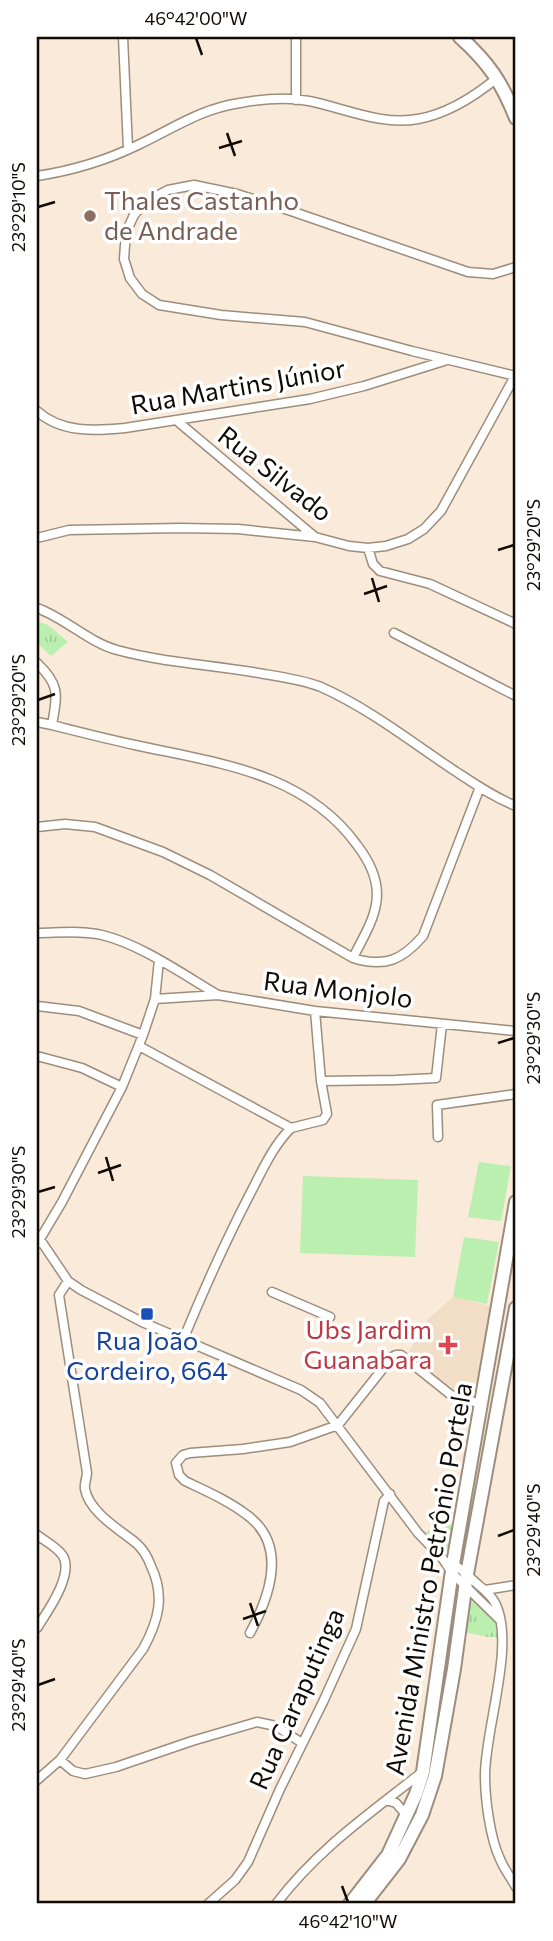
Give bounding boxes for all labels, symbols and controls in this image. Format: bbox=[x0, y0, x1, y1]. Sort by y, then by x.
text: 46°42'00"W bbox=[145, 7, 247, 29]
text: 23°29'10"S bbox=[7, 162, 29, 252]
place label: Thales Castanho de Andrade bbox=[104, 184, 299, 245]
marker: Thales Castanho de Andrade bbox=[82, 208, 98, 224]
street label: Rua Martins Júnior bbox=[128, 351, 348, 420]
street label: Rua Silvado bbox=[213, 419, 339, 527]
text: 23°29'20"S bbox=[522, 499, 544, 591]
text: 23°29'20"S bbox=[7, 654, 29, 746]
street label: Rua Monjolo bbox=[262, 964, 414, 1013]
text: 23°29'30"S bbox=[522, 992, 544, 1084]
text: 23°29'30"S bbox=[7, 1146, 29, 1238]
marker: Rua João Cordeiro, 664 bbox=[139, 1306, 155, 1322]
place label: Ubs Jardim Guanabara bbox=[304, 1313, 432, 1374]
place label: Rua João Cordeiro, 664 bbox=[66, 1324, 228, 1385]
marker: Ubs Jardim Guanabara bbox=[438, 1335, 458, 1355]
street label: Avenida Ministro Petrônio Portela bbox=[378, 1380, 477, 1778]
text: 23°29'40"S bbox=[522, 1484, 544, 1576]
street label: Rua Caraputinga bbox=[242, 1603, 349, 1794]
text: 23°29'40"S bbox=[7, 1639, 29, 1731]
text: 46°42'10"W bbox=[299, 1910, 397, 1932]

